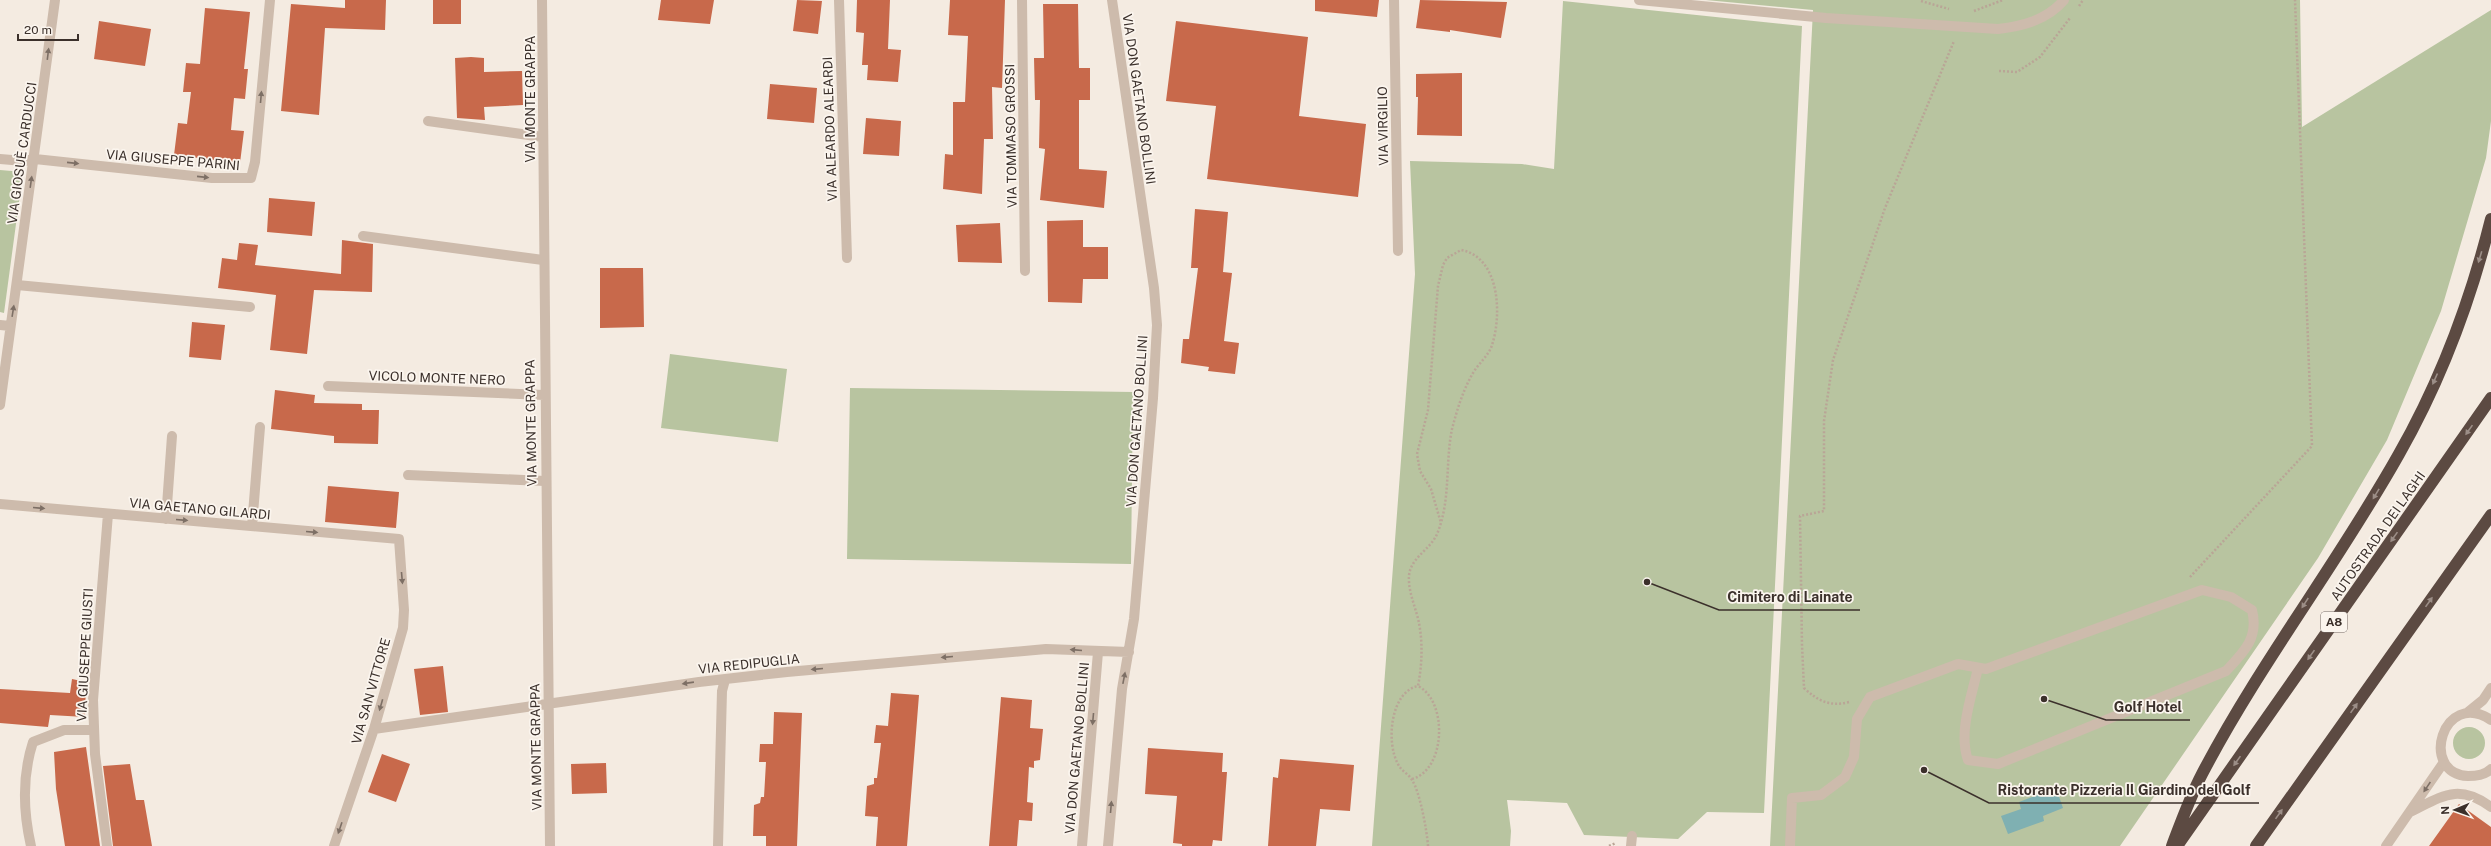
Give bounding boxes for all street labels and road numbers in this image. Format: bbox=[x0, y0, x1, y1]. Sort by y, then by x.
street label: VIA DON GAETANO BOLLINI bbox=[1120, 13, 1158, 185]
street label: VIA MONTE GRAPPA bbox=[523, 35, 538, 163]
street label: VIA ALEARDO ALEARDI bbox=[820, 56, 840, 202]
street label: VIA TOMMASO GROSSI bbox=[1002, 64, 1020, 208]
street label: VIA GIOSUÈ CARDUCCI bbox=[4, 81, 39, 225]
street label: VIA VIRGILIO bbox=[1375, 86, 1391, 166]
street label: VIA GIUSEPPE PARINI bbox=[105, 147, 241, 173]
street label: VIA DON GAETANO BOLLINI bbox=[1124, 335, 1150, 507]
street label: VIA MONTE GRAPPA bbox=[522, 359, 540, 487]
street label: VICOLO MONTE NERO bbox=[368, 368, 506, 388]
street label: AUTOSTRADA DEI LAGHI bbox=[2328, 469, 2428, 603]
street label: VIA GAETANO GILARDI bbox=[129, 495, 271, 523]
street label: VIA GIUSEPPE GIUSTI bbox=[74, 588, 96, 722]
road number: A8 bbox=[2321, 612, 2347, 632]
street label: VIA SAN VITTORE bbox=[349, 636, 393, 746]
street label: VIA REDIPUGLIA bbox=[698, 651, 800, 677]
street label: VIA DON GAETANO BOLLINI bbox=[1062, 662, 1092, 834]
street label: VIA MONTE GRAPPA bbox=[527, 683, 545, 811]

